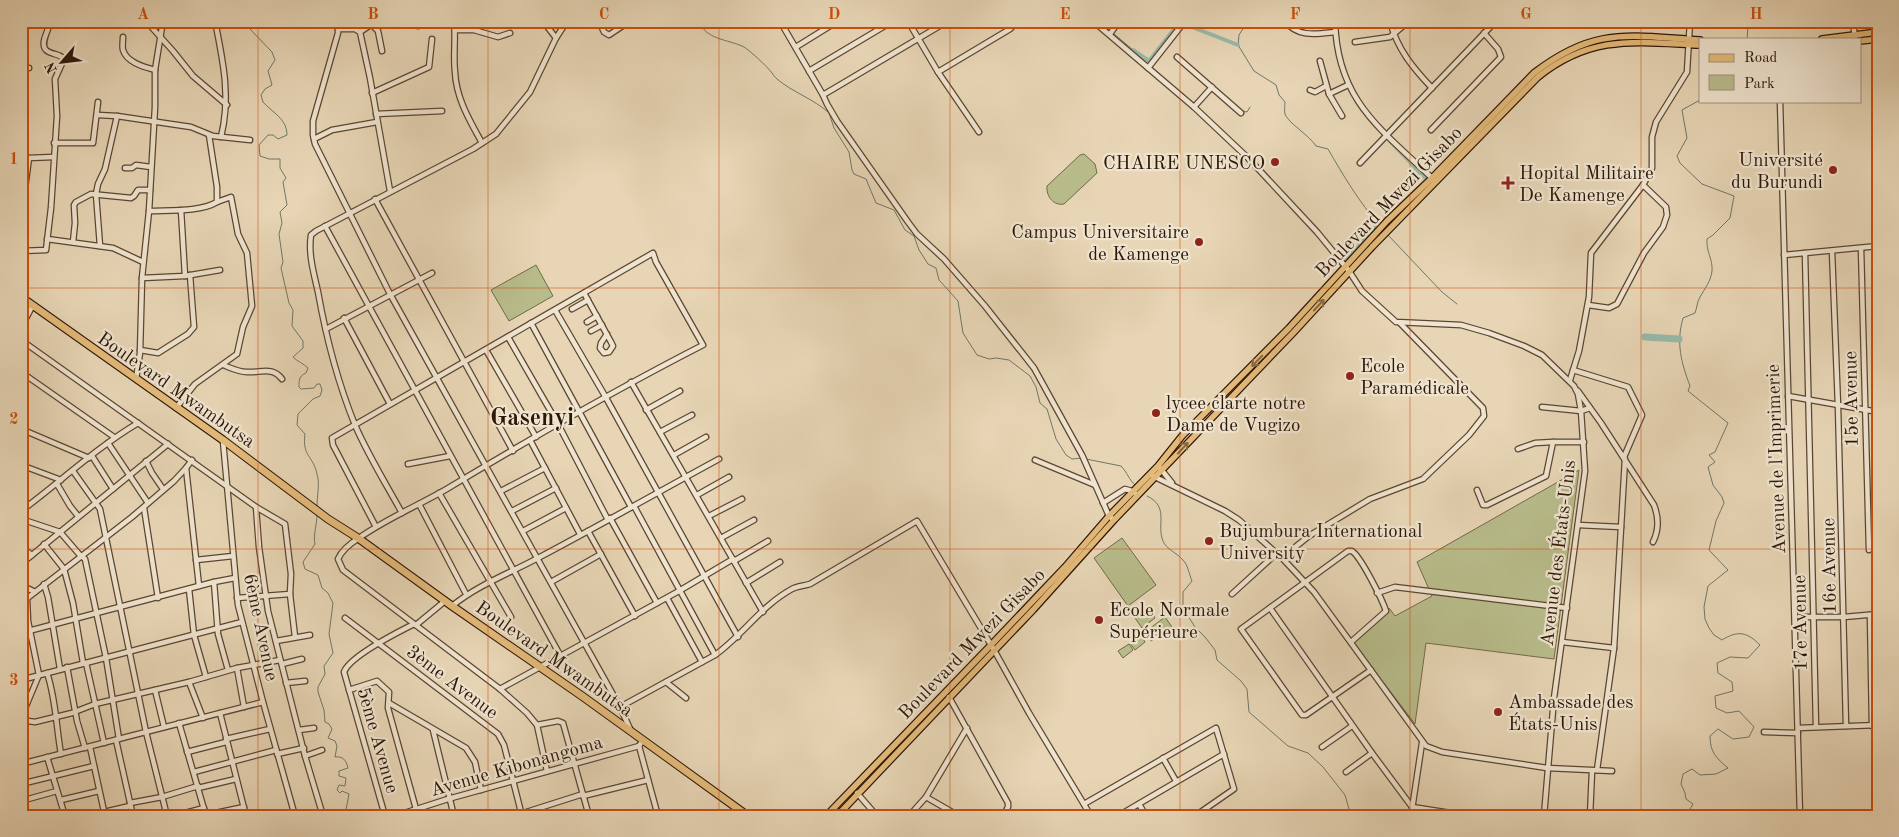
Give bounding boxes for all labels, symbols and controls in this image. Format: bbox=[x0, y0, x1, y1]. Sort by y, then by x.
text: A bbox=[137, 7, 149, 23]
text: B bbox=[367, 7, 379, 23]
text: C bbox=[599, 7, 609, 23]
text: D bbox=[828, 7, 840, 23]
text: E bbox=[1059, 7, 1071, 23]
text: F bbox=[1290, 7, 1301, 23]
text: G bbox=[1520, 7, 1532, 23]
text: H bbox=[1749, 7, 1763, 23]
north arrow bbox=[38, 38, 88, 88]
legend bbox=[1699, 38, 1862, 102]
text: Road bbox=[1744, 51, 1778, 66]
text: N bbox=[43, 59, 60, 76]
text: Park bbox=[1744, 77, 1775, 92]
street label: Boulevard Mwezi Gisabo bbox=[1313, 124, 1467, 282]
text: 1 bbox=[9, 152, 19, 168]
place label: Université du Burundi bbox=[1731, 152, 1823, 193]
place label: CHAIRE UNESCO bbox=[1103, 155, 1265, 174]
marker: CHAIRE UNESCO bbox=[1269, 156, 1281, 168]
marker: Université du Burundi bbox=[1827, 164, 1839, 176]
place label: Hopital Militaire De Kamenge bbox=[1519, 165, 1654, 206]
marker: Hopital Militaire De Kamenge bbox=[1501, 176, 1515, 190]
place label: Campus Universitaire de Kamenge bbox=[1011, 224, 1189, 265]
marker: Campus Universitaire de Kamenge bbox=[1193, 236, 1205, 248]
one-way arrow bbox=[1313, 299, 1325, 311]
street label: Boulevard Mwambutsa bbox=[93, 330, 258, 453]
street label: 15e Avenue bbox=[1842, 351, 1863, 447]
one-way arrow bbox=[1251, 354, 1263, 367]
place label: Ecole Paramédicale bbox=[1360, 358, 1469, 399]
street label: Avenue de l'Imprimerie bbox=[1765, 364, 1790, 554]
marker: Ecole Paramédicale bbox=[1344, 370, 1356, 382]
place label: lycee clarte notre Dame de Vugizo bbox=[1166, 395, 1306, 436]
district label: Gasenyi bbox=[490, 407, 574, 431]
marker: lycee clarte notre Dame de Vugizo bbox=[1150, 407, 1162, 419]
text: 2 bbox=[9, 412, 19, 428]
one-way arrow bbox=[1177, 442, 1189, 455]
street label: Avenue des États-Unis bbox=[1535, 459, 1580, 647]
street label: 16e Avenue bbox=[1820, 518, 1841, 614]
place label: Bujumbura International University bbox=[1219, 523, 1423, 564]
marker: Bujumbura International University bbox=[1203, 535, 1215, 547]
street label: Boulevard Mwezi Gisabo bbox=[896, 566, 1050, 724]
street label: 6ème Avenue bbox=[239, 572, 280, 683]
street label: 17e Avenue bbox=[1791, 575, 1812, 671]
street label: Boulevard Mwambutsa bbox=[471, 599, 636, 722]
place label: Ecole Normale Supérieure bbox=[1109, 602, 1229, 643]
marker: Ecole Normale Supérieure bbox=[1093, 614, 1105, 626]
street label: 3ème Avenue bbox=[402, 643, 501, 723]
text: 3 bbox=[9, 673, 19, 689]
street label: 5ème Avenue bbox=[352, 686, 401, 796]
place label: Ambassade des États-Unis bbox=[1508, 694, 1633, 735]
marker: Ambassade des États-Unis bbox=[1492, 706, 1504, 718]
street label: Avenue Kibonangoma bbox=[428, 734, 606, 801]

